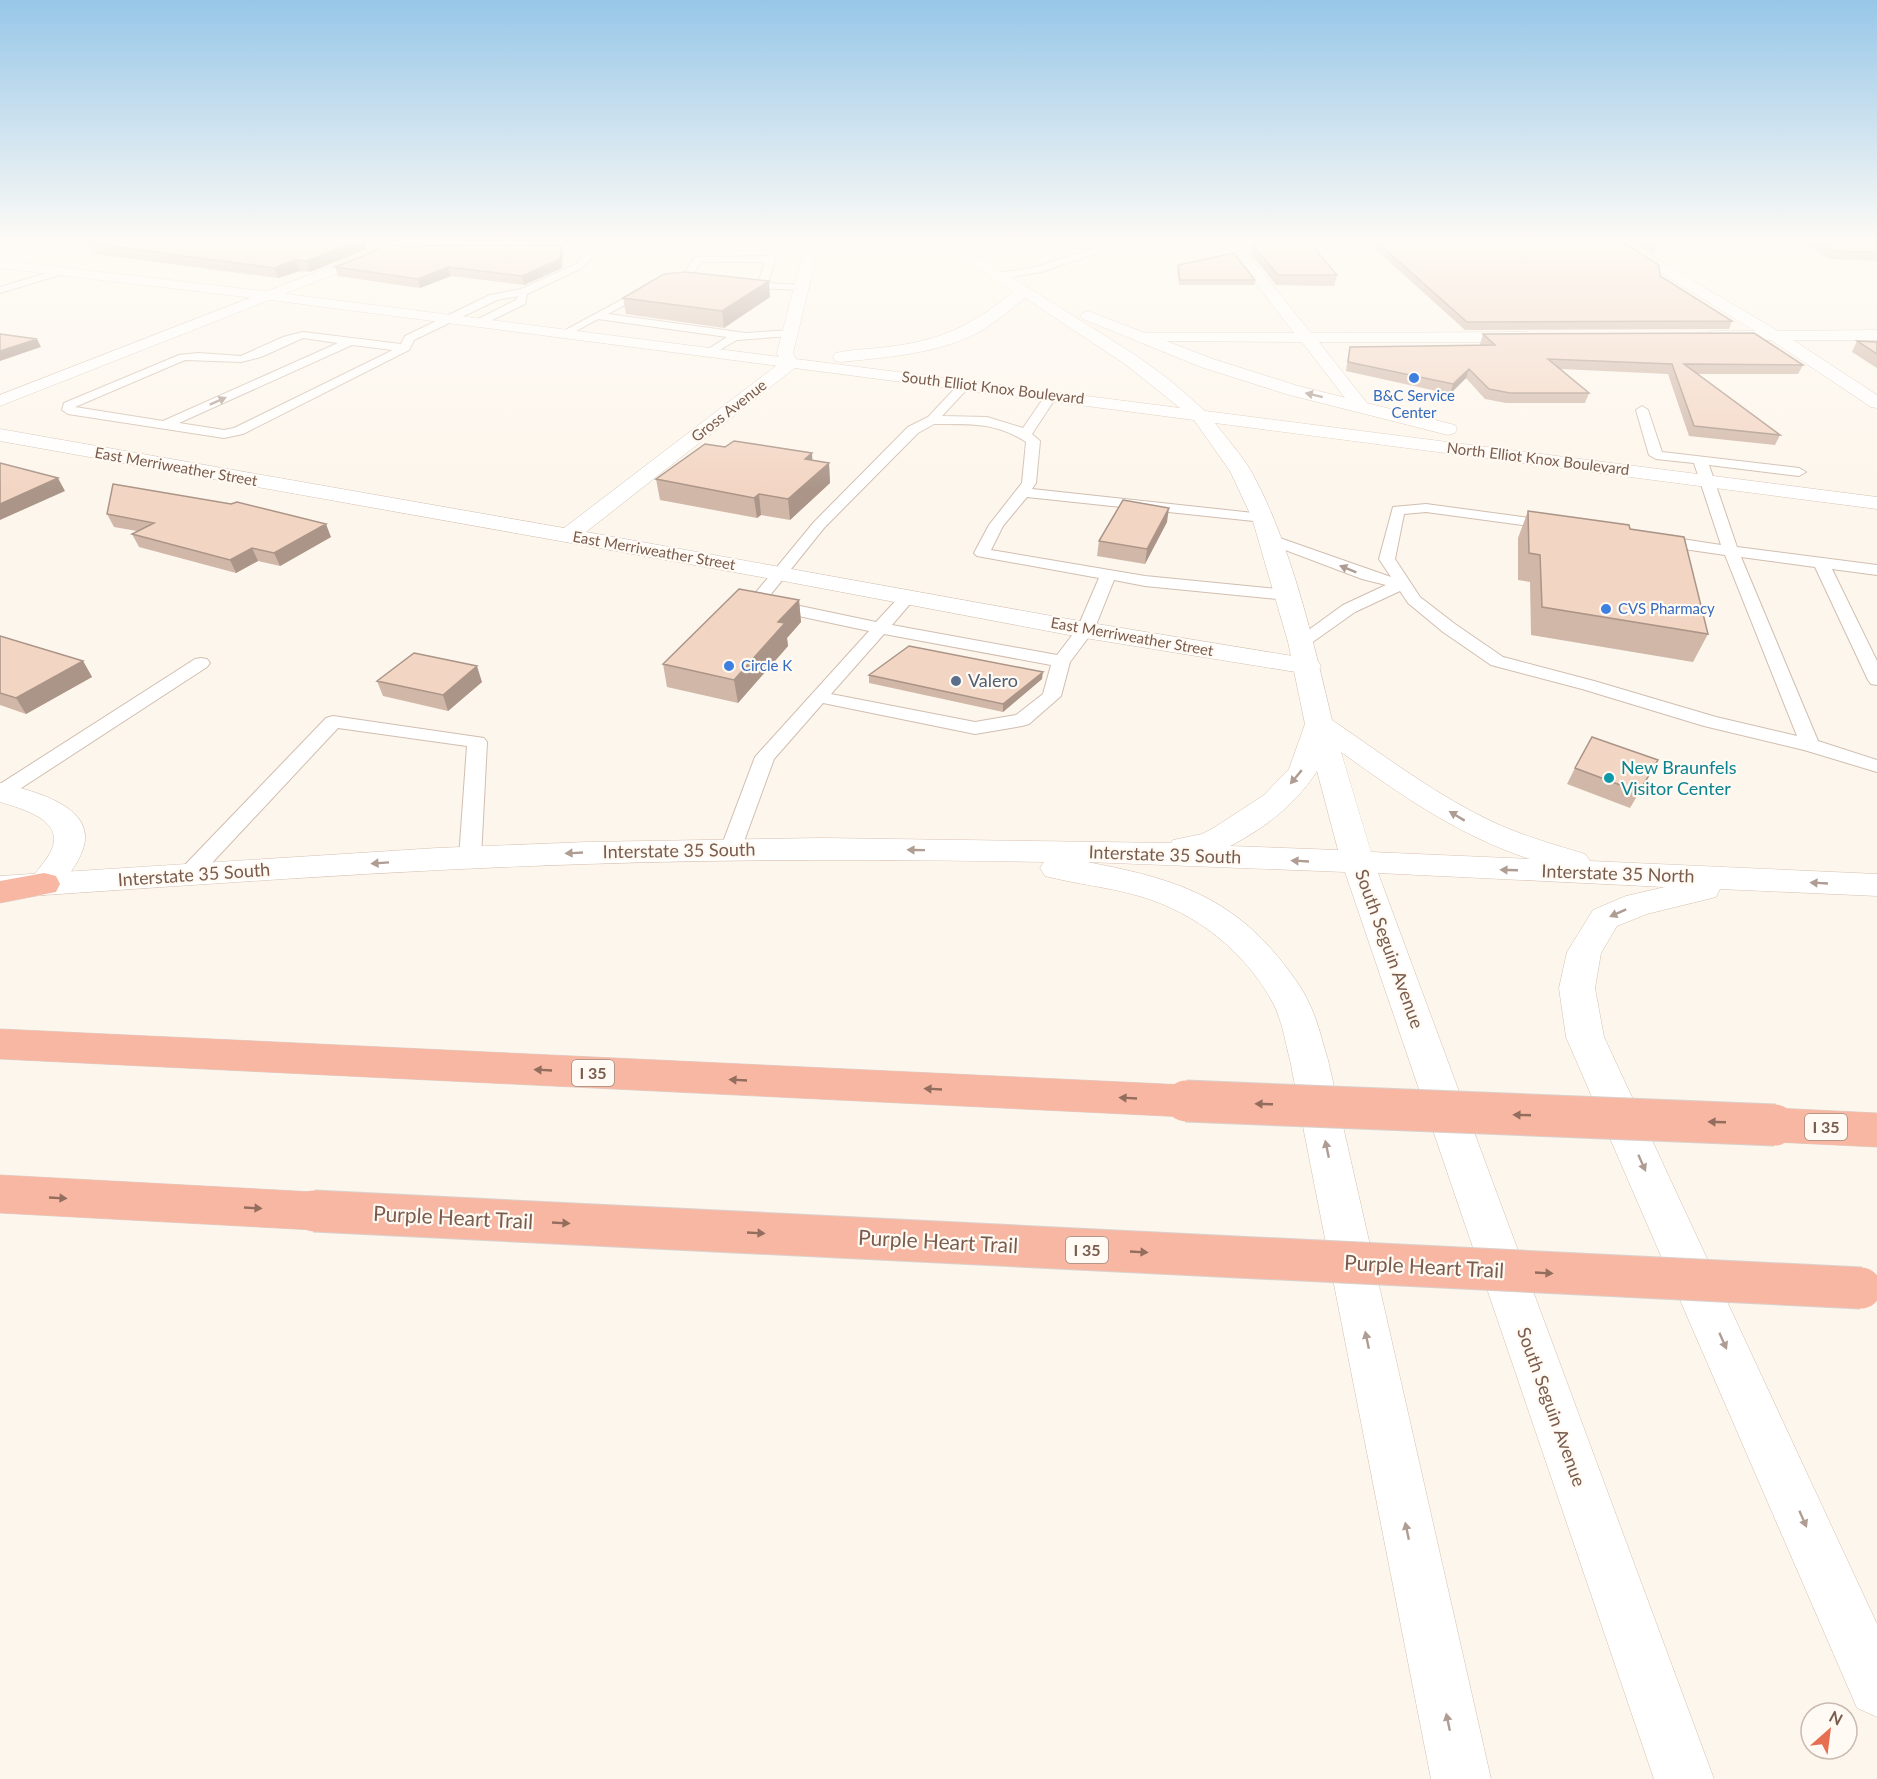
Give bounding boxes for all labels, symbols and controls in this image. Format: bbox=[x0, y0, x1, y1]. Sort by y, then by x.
street label: South Elliot Knox Boulevard bbox=[901, 367, 1085, 407]
marker: B&C Service Center bbox=[1407, 371, 1421, 385]
street label: Gross Avenue bbox=[687, 375, 770, 445]
place label: B&C Service Center bbox=[1373, 386, 1455, 421]
one-way arrow bbox=[1305, 390, 1323, 400]
one-way arrow bbox=[209, 396, 227, 406]
street label: North Elliot Knox Boulevard bbox=[1446, 438, 1630, 478]
street label: East Merriweather Street bbox=[93, 443, 260, 489]
street label: East Merriweather Street bbox=[571, 527, 738, 573]
one-way arrow bbox=[1339, 564, 1357, 574]
place label: CVS Pharmacy bbox=[1618, 599, 1715, 617]
marker: CVS Pharmacy bbox=[1599, 602, 1613, 616]
street label: East Merriweather Street bbox=[1049, 613, 1216, 659]
place label: Circle K bbox=[741, 656, 792, 674]
marker: Circle K bbox=[722, 659, 736, 673]
place label: Valero bbox=[968, 669, 1018, 691]
marker: Valero bbox=[949, 674, 963, 688]
place label: New Braunfels Visitor Center bbox=[1621, 756, 1737, 799]
one-way arrow bbox=[1290, 769, 1303, 785]
marker: New Braunfels Visitor Center bbox=[1602, 771, 1616, 785]
one-way arrow bbox=[1449, 810, 1465, 821]
street label: Interstate 35 South bbox=[602, 838, 756, 862]
street label: Interstate 35 South bbox=[1088, 840, 1242, 868]
one-way arrow bbox=[907, 845, 926, 855]
one-way arrow bbox=[565, 849, 584, 858]
one-way arrow bbox=[1291, 856, 1310, 865]
street label: Interstate 35 South bbox=[117, 858, 271, 890]
one-way arrow bbox=[370, 858, 389, 868]
street label: Interstate 35 North bbox=[1541, 859, 1695, 887]
one-way arrow bbox=[1499, 865, 1518, 874]
street label: South Seguin Avenue bbox=[1351, 866, 1429, 1031]
one-way arrow bbox=[1809, 878, 1828, 887]
one-way arrow bbox=[1609, 908, 1627, 918]
road number: I 35 bbox=[572, 1060, 614, 1086]
one-way arrow bbox=[534, 1066, 553, 1075]
one-way arrow bbox=[728, 1075, 747, 1084]
one-way arrow bbox=[923, 1084, 942, 1093]
one-way arrow bbox=[1118, 1094, 1137, 1103]
one-way arrow bbox=[1254, 1100, 1273, 1109]
one-way arrow bbox=[1512, 1110, 1531, 1119]
road number: I 35 bbox=[1805, 1114, 1847, 1140]
one-way arrow bbox=[1707, 1118, 1726, 1127]
one-way arrow bbox=[1322, 1140, 1332, 1159]
one-way arrow bbox=[1638, 1155, 1647, 1172]
one-way arrow bbox=[49, 1193, 68, 1202]
street label: Purple Heart Trail bbox=[372, 1200, 534, 1233]
one-way arrow bbox=[244, 1203, 263, 1212]
one-way arrow bbox=[551, 1219, 570, 1228]
street label: Purple Heart Trail bbox=[857, 1224, 1019, 1257]
one-way arrow bbox=[746, 1229, 765, 1238]
road number: I 35 bbox=[1066, 1237, 1108, 1263]
one-way arrow bbox=[1130, 1248, 1149, 1257]
street label: Purple Heart Trail bbox=[1343, 1249, 1505, 1282]
one-way arrow bbox=[1534, 1268, 1553, 1277]
street label: South Seguin Avenue bbox=[1513, 1324, 1591, 1489]
one-way arrow bbox=[1362, 1331, 1371, 1350]
one-way arrow bbox=[1718, 1333, 1728, 1351]
one-way arrow bbox=[1799, 1510, 1808, 1528]
one-way arrow bbox=[1402, 1521, 1411, 1540]
north arrow bbox=[1799, 1701, 1859, 1761]
text: N bbox=[1826, 1706, 1846, 1729]
one-way arrow bbox=[1443, 1712, 1452, 1731]

